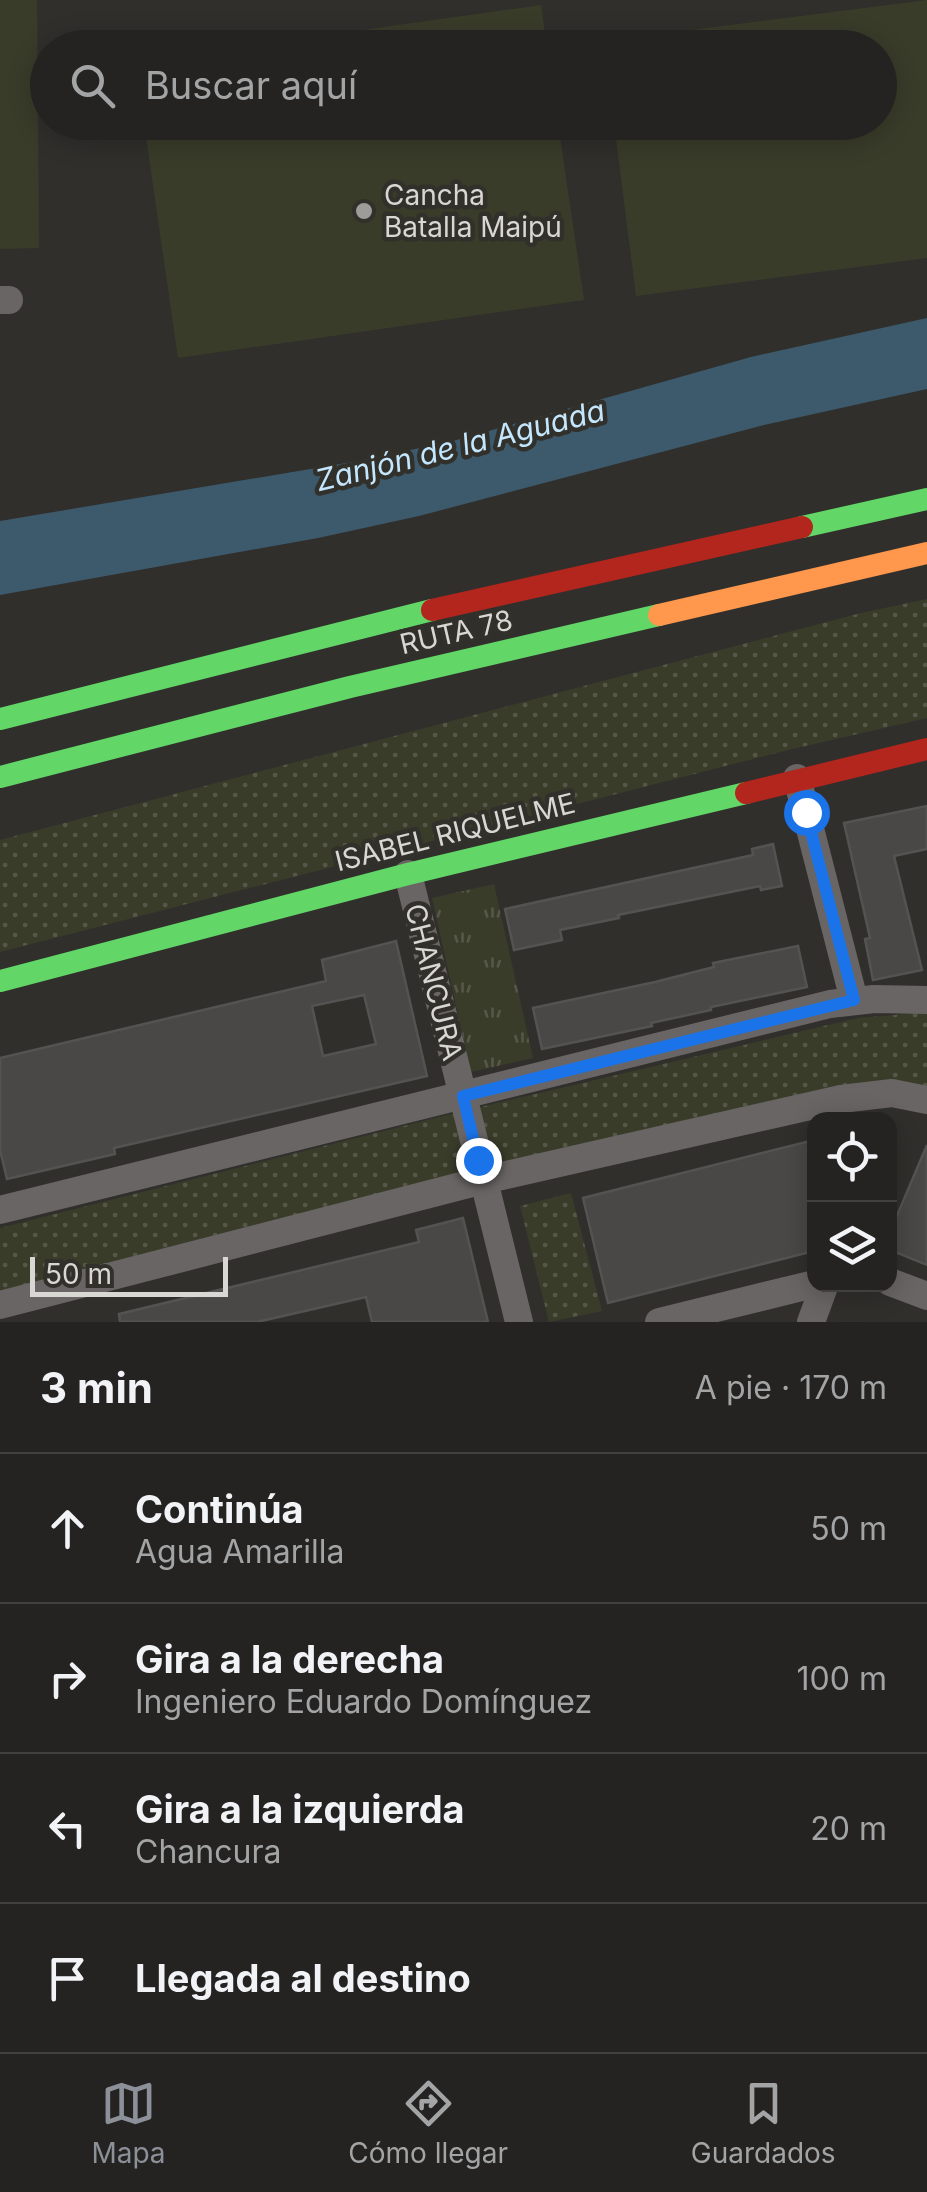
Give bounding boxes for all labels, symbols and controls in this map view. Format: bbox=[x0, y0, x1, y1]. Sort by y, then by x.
search box bbox=[30, 30, 897, 140]
icon: search bbox=[65, 58, 120, 113]
text: Buscar aquí bbox=[145, 62, 357, 108]
place label: Cancha Batalla Maipú bbox=[384, 178, 562, 244]
marker: Cancha Batalla Maipú bbox=[353, 200, 375, 222]
water label: Zanjón de la Aguada bbox=[312, 392, 608, 498]
street label: RUTA 78 bbox=[396, 603, 516, 661]
street label: ISABEL RIQUELME bbox=[331, 786, 579, 878]
route start bbox=[784, 790, 830, 836]
street label: CHANCURA bbox=[398, 900, 470, 1064]
map controls bbox=[807, 1112, 897, 1292]
button: locate bbox=[807, 1112, 897, 1202]
route end bbox=[456, 1138, 502, 1184]
button: layers bbox=[807, 1202, 897, 1292]
scale bar bbox=[30, 1252, 228, 1296]
text: 50 m bbox=[45, 1257, 112, 1291]
text: 3 min bbox=[40, 1362, 153, 1413]
text: A pie · 170 m bbox=[695, 1368, 887, 1407]
text: Continúa bbox=[135, 1486, 304, 1532]
icon: ahead bbox=[40, 1501, 95, 1556]
text: 50 m bbox=[810, 1509, 887, 1548]
text: Agua Amarilla bbox=[135, 1532, 344, 1571]
text: Gira a la derecha bbox=[135, 1636, 444, 1682]
icon: right bbox=[40, 1651, 95, 1706]
text: 100 m bbox=[797, 1659, 887, 1698]
text: Ingeniero Eduardo Domínguez bbox=[135, 1682, 592, 1721]
text: Gira a la izquierda bbox=[135, 1786, 465, 1832]
icon: left bbox=[40, 1801, 95, 1856]
text: 20 m bbox=[810, 1809, 887, 1848]
text: Chancura bbox=[135, 1832, 281, 1871]
icon: arrive bbox=[40, 1951, 95, 2006]
text: Llegada al destino bbox=[135, 1955, 471, 2001]
tab: Mapa bbox=[91, 2076, 166, 2170]
tab: Cómo llegar bbox=[348, 2076, 508, 2170]
tab: Guardados bbox=[691, 2076, 836, 2170]

